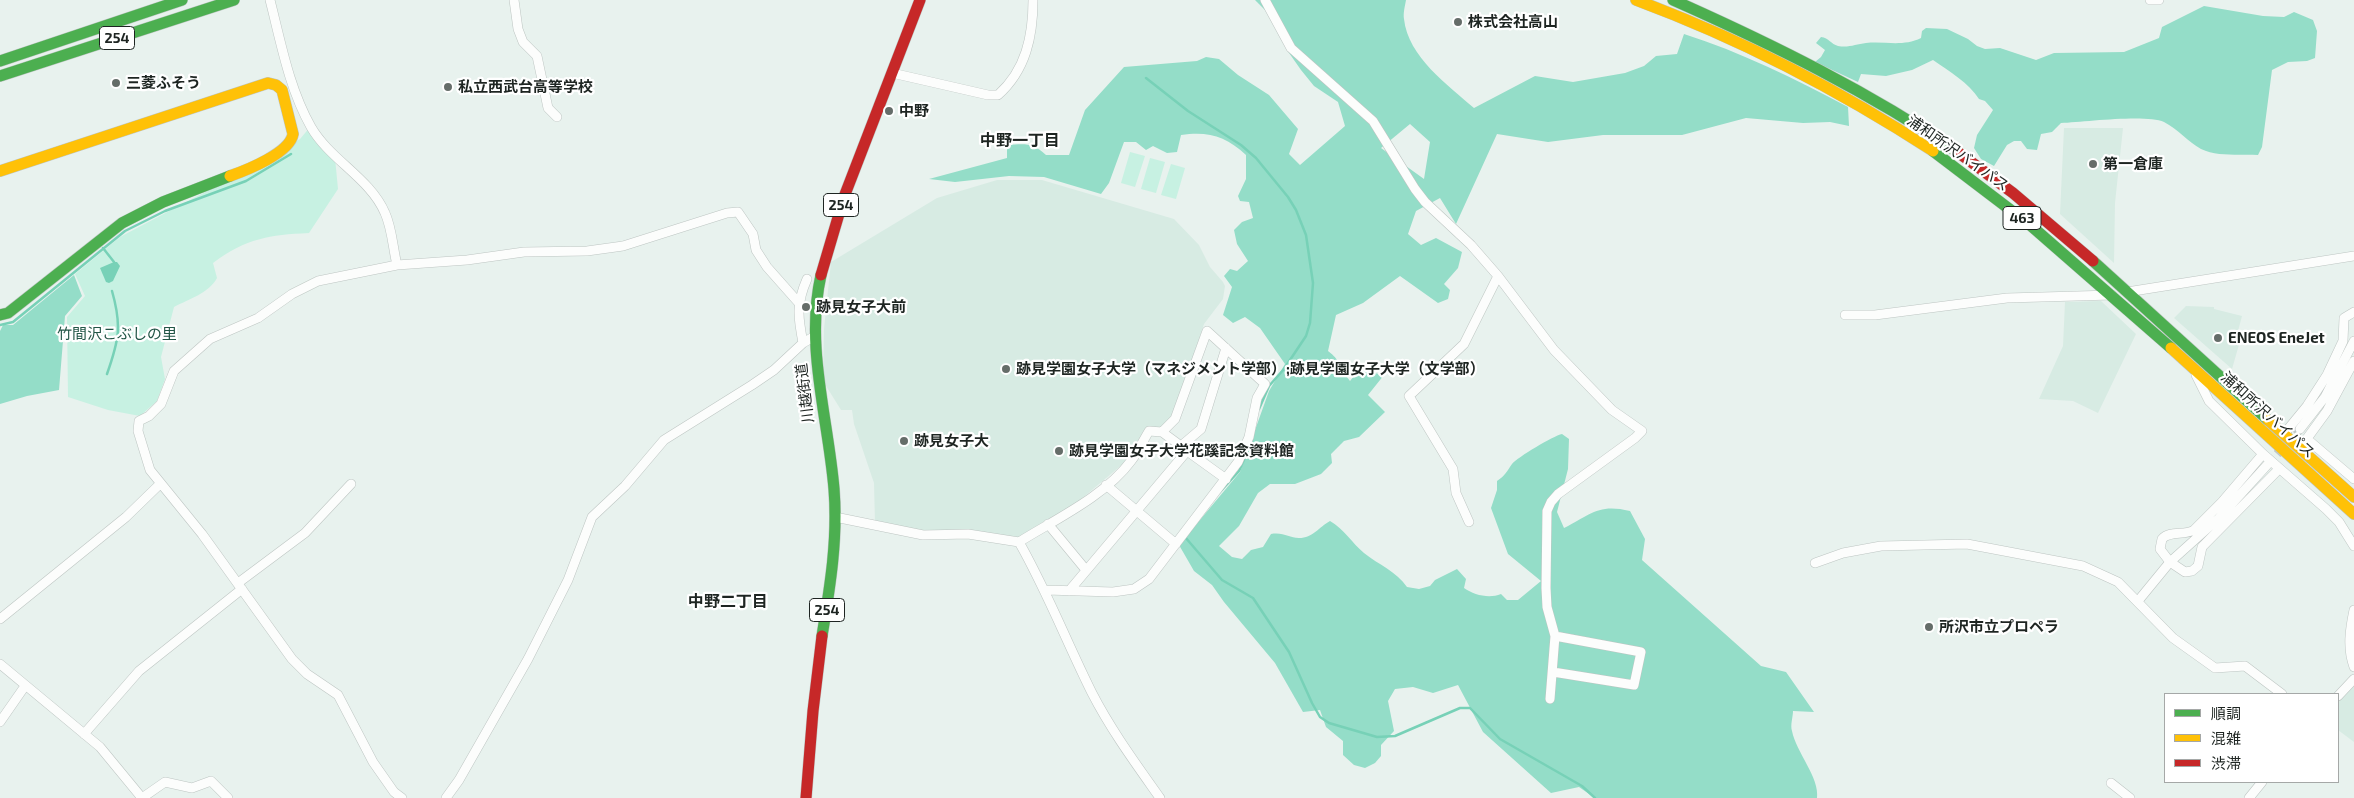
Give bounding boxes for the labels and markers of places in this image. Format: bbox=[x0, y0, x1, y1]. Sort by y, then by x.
place label: 株式会社高山 bbox=[1468, 13, 1558, 31]
marker: 株式会社高山 bbox=[1452, 16, 1464, 28]
place label: 三菱ふそう bbox=[126, 74, 201, 92]
marker: 三菱ふそう bbox=[110, 77, 122, 89]
place label: 私立西武台高等学校 bbox=[458, 78, 593, 96]
marker: 私立西武台高等学校 bbox=[442, 81, 454, 93]
place label: 中野 bbox=[899, 102, 929, 120]
marker: 中野 bbox=[883, 105, 895, 117]
place label: 第一倉庫 bbox=[2103, 155, 2163, 173]
marker: 第一倉庫 bbox=[2087, 158, 2099, 170]
place label: 跡見女子大前 bbox=[816, 298, 906, 316]
marker: 跡見女子大前 bbox=[800, 301, 812, 313]
place label: ENEOS EneJet bbox=[2228, 329, 2325, 347]
marker: ENEOS EneJet bbox=[2212, 332, 2224, 344]
place label: 跡見学園女子大学（マネジメント学部）;跡見学園女子大学（文学部） bbox=[1016, 360, 1485, 378]
marker: 跡見学園女子大学（マネジメント学部）;跡見学園女子大学（文学部） bbox=[1000, 363, 1012, 375]
place label: 跡見女子大 bbox=[914, 432, 989, 450]
marker: 跡見女子大 bbox=[898, 435, 910, 447]
place label: 跡見学園女子大学花蹊記念資料館 bbox=[1069, 442, 1294, 460]
marker: 跡見学園女子大学花蹊記念資料館 bbox=[1053, 445, 1065, 457]
place label: 所沢市立プロペラ bbox=[1939, 618, 2059, 636]
marker: 所沢市立プロペラ bbox=[1923, 621, 1935, 633]

